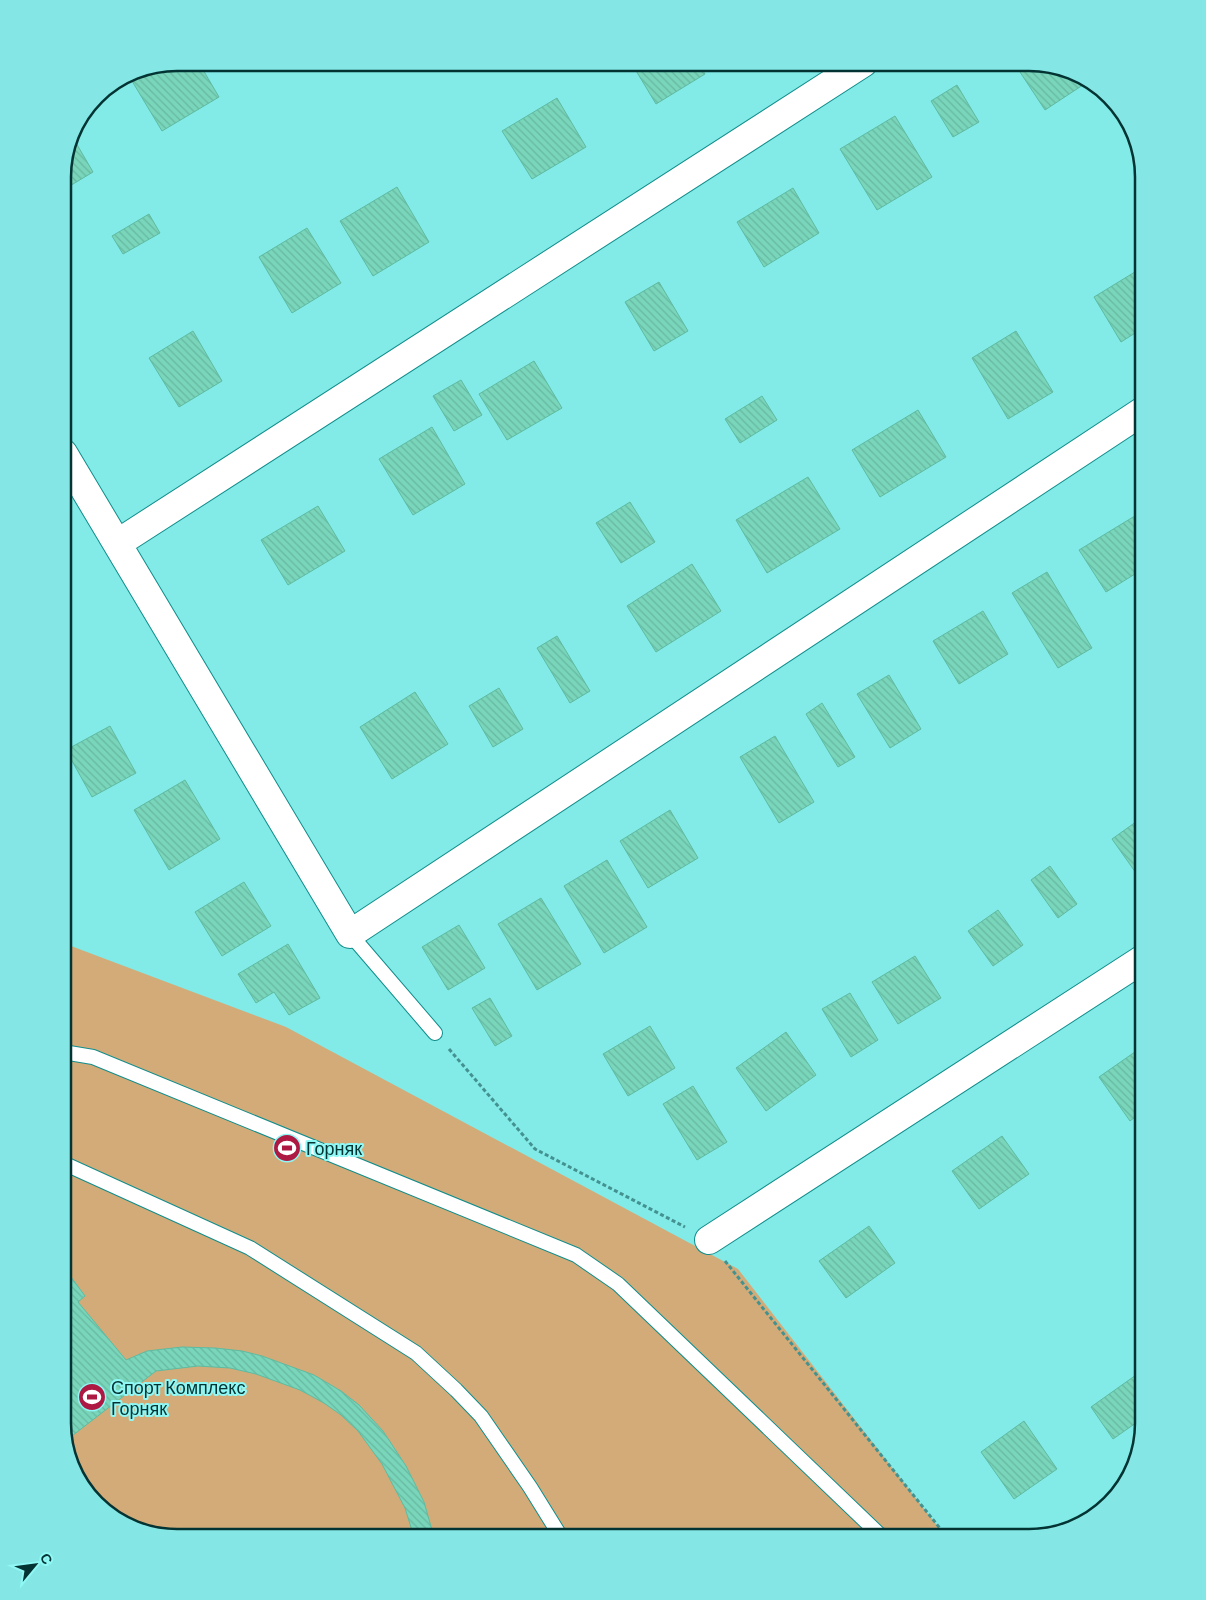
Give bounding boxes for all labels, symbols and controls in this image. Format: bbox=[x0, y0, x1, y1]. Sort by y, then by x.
sports icon: Горняк bbox=[272, 1133, 302, 1163]
place label: Горняк bbox=[306, 1137, 362, 1159]
place label: Спорт Комплекс Горняк bbox=[111, 1376, 245, 1419]
sports icon: Спорт Комплекс Горняк bbox=[77, 1382, 107, 1412]
north arrow bbox=[10, 1540, 60, 1590]
text: С bbox=[37, 1550, 57, 1567]

